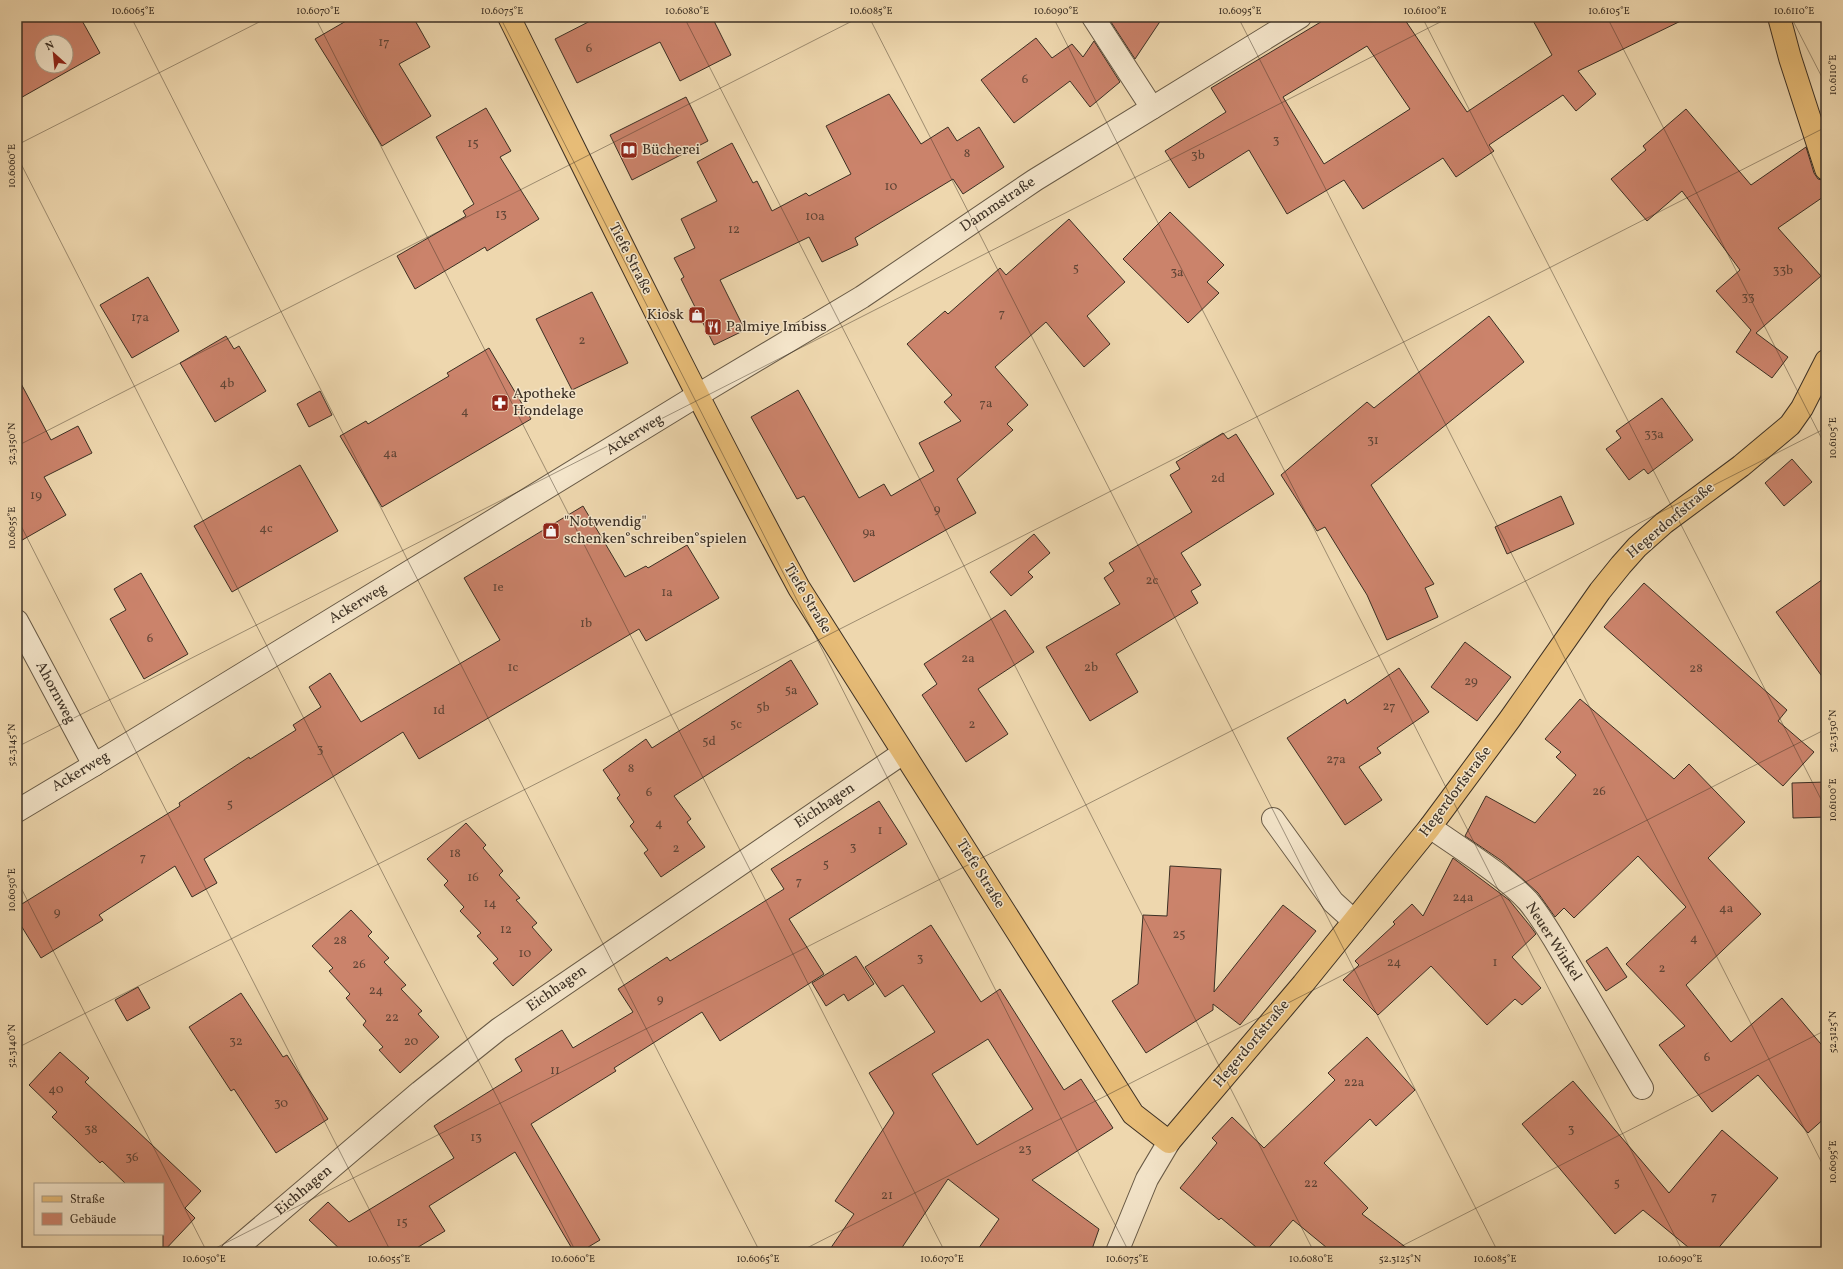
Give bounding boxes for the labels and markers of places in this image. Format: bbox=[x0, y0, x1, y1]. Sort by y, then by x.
library icon: Bücherei bbox=[619, 140, 639, 160]
place label: Bücherei bbox=[642, 140, 700, 161]
place label: Kiosk bbox=[647, 305, 684, 326]
shop icon: Kiosk bbox=[687, 305, 707, 325]
restaurant icon: Palmiye Imbiss bbox=[703, 317, 723, 337]
place label: Palmiye Imbiss bbox=[726, 317, 827, 338]
place label: Apotheke Hondelage bbox=[513, 384, 584, 422]
pharmacy icon: Apotheke Hondelage bbox=[490, 393, 510, 413]
place label: "Notwendig" schenken°schreiben°spielen bbox=[564, 512, 747, 550]
shop icon: "Notwendig" schenken°schreiben°spielen bbox=[541, 521, 561, 541]

